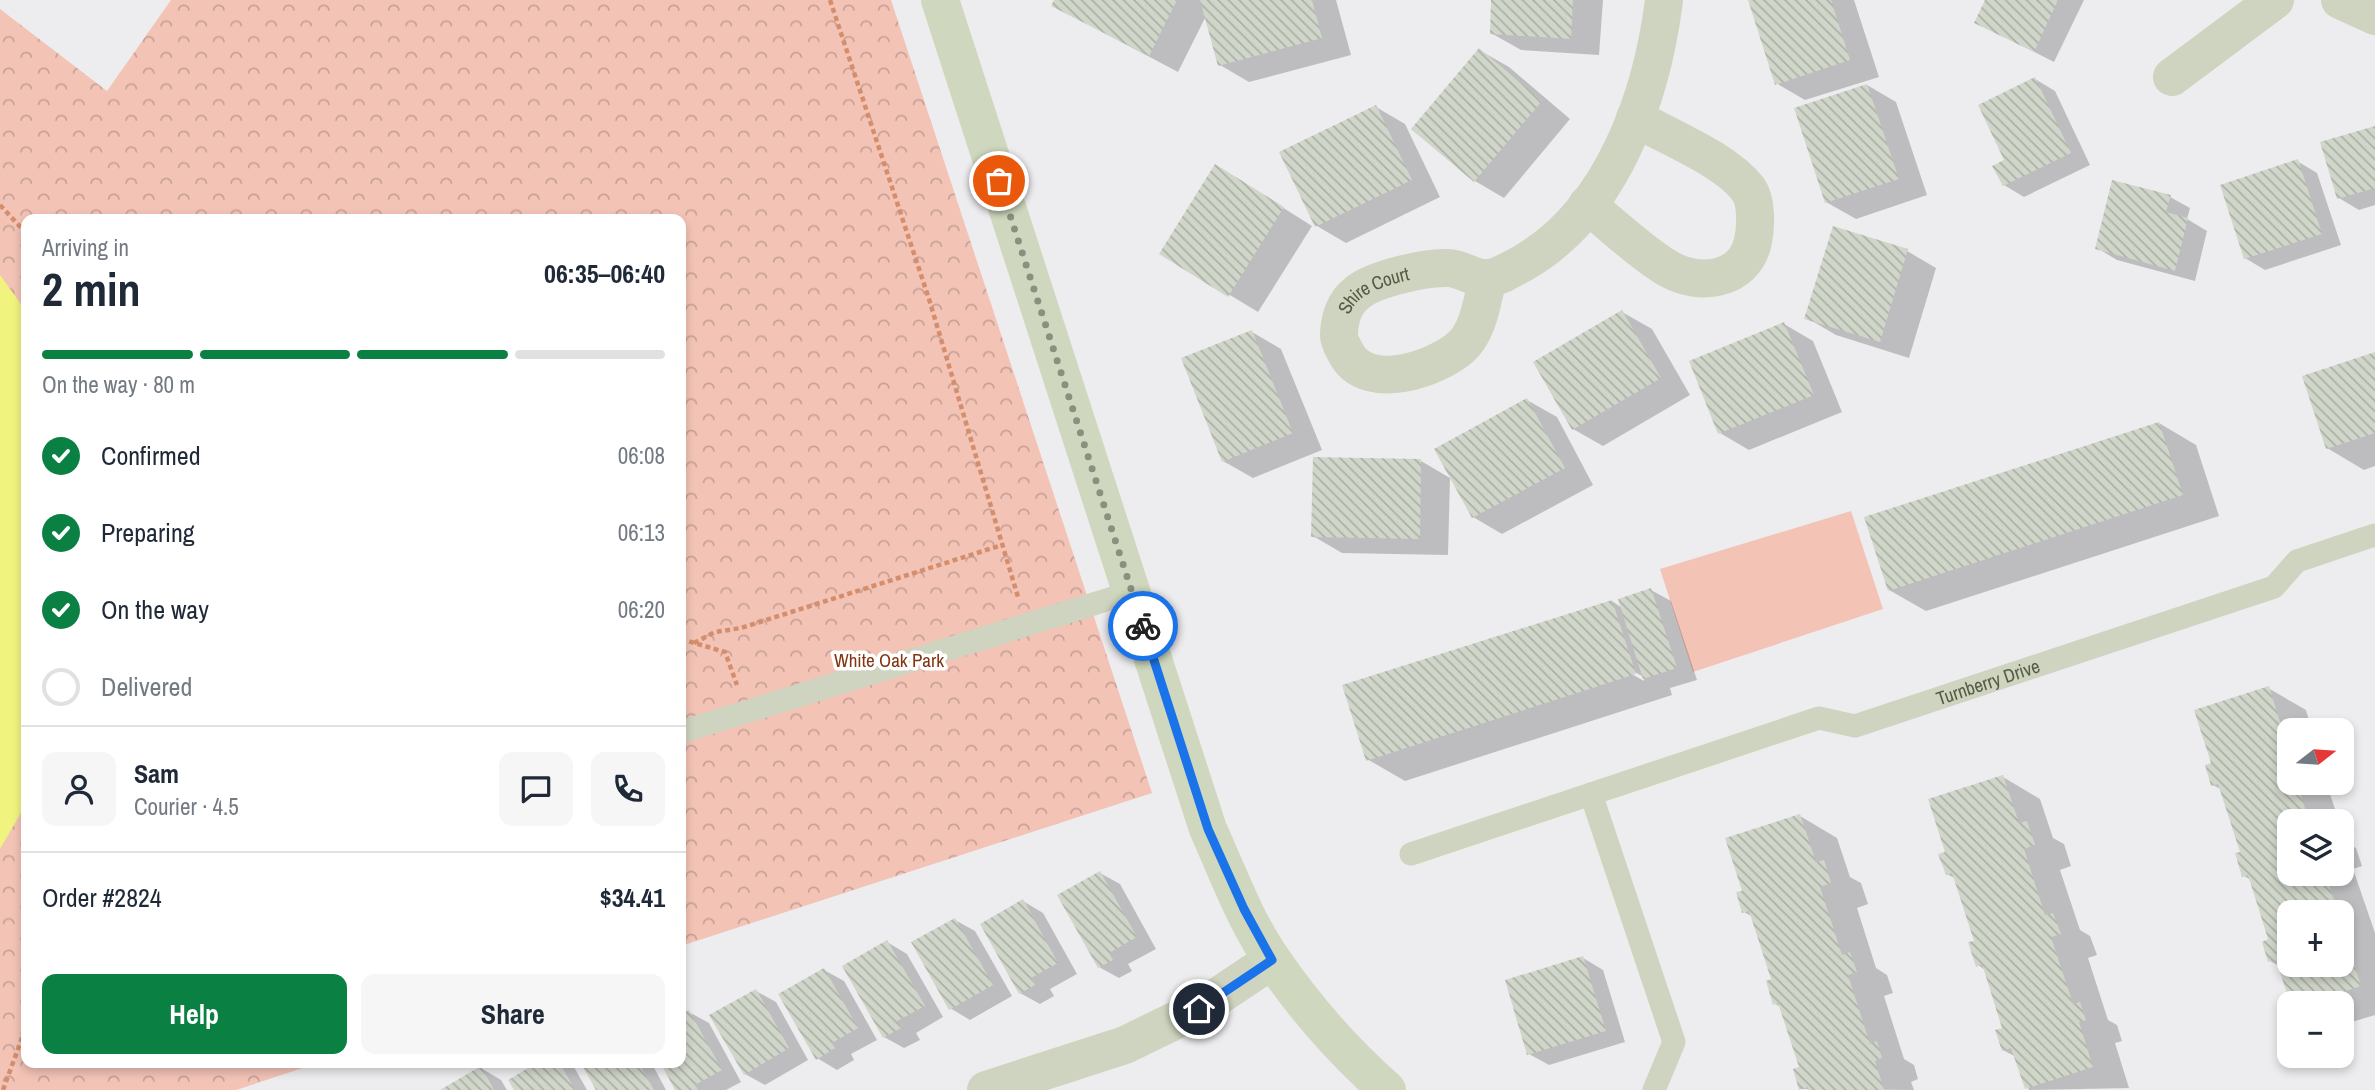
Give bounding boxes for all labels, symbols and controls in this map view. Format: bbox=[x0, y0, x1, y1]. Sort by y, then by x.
pin bbox=[969, 151, 1029, 211]
icon: bag bbox=[980, 162, 1018, 200]
text: Arriving in bbox=[42, 232, 129, 263]
text: 06:35–06:40 bbox=[544, 256, 665, 291]
text: 2 min bbox=[42, 258, 141, 320]
street label: Shire Court bbox=[1331, 260, 1412, 318]
text: On the way · 80 m bbox=[42, 369, 195, 400]
icon: check bbox=[42, 437, 80, 475]
text: Confirmed bbox=[101, 438, 201, 473]
text: 06:08 bbox=[618, 440, 665, 471]
icon: check bbox=[42, 514, 80, 552]
text: Preparing bbox=[101, 515, 195, 550]
text: 06:13 bbox=[618, 517, 665, 548]
icon: check bbox=[42, 591, 80, 629]
courier bbox=[1108, 591, 1178, 661]
text: On the way bbox=[101, 592, 209, 627]
text: 06:20 bbox=[618, 594, 665, 625]
icon: bike bbox=[1124, 607, 1162, 645]
park label: White Oak Park bbox=[834, 647, 944, 673]
street label: Turnberry Drive bbox=[1933, 653, 2043, 711]
text: Delivered bbox=[101, 669, 192, 704]
north arrow bbox=[2277, 718, 2354, 794]
map controls bbox=[2277, 718, 2354, 1068]
button: person bbox=[42, 752, 116, 826]
button: chat bbox=[499, 752, 573, 826]
button: phone bbox=[591, 752, 665, 826]
text: Sam bbox=[134, 756, 179, 791]
text: Courier · 4.5 bbox=[134, 791, 239, 822]
button: layers bbox=[2277, 809, 2354, 886]
text: Order #2824 bbox=[42, 880, 162, 915]
text: $34.41 bbox=[600, 880, 665, 915]
button: + bbox=[2277, 900, 2354, 977]
button: Help bbox=[42, 974, 347, 1054]
button: Share bbox=[361, 974, 665, 1054]
pin bbox=[1169, 979, 1229, 1039]
icon: home bbox=[1180, 990, 1218, 1028]
button: − bbox=[2277, 991, 2354, 1068]

